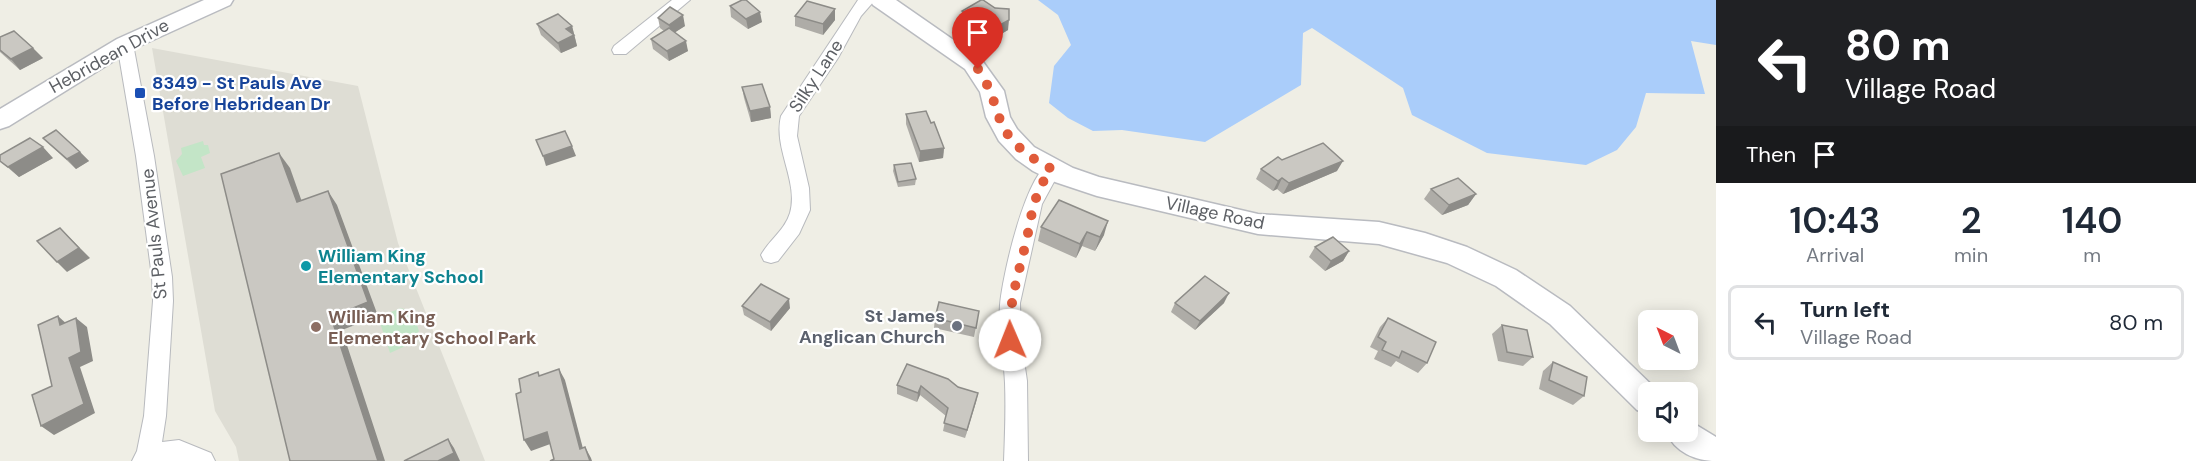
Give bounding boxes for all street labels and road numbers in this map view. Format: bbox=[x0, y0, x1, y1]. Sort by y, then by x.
street label: Hebridean Drive bbox=[45, 13, 173, 99]
street label: Silky Lane bbox=[783, 35, 849, 117]
street label: St Pauls Avenue bbox=[135, 167, 173, 301]
street label: Village Road bbox=[1163, 191, 1267, 235]

